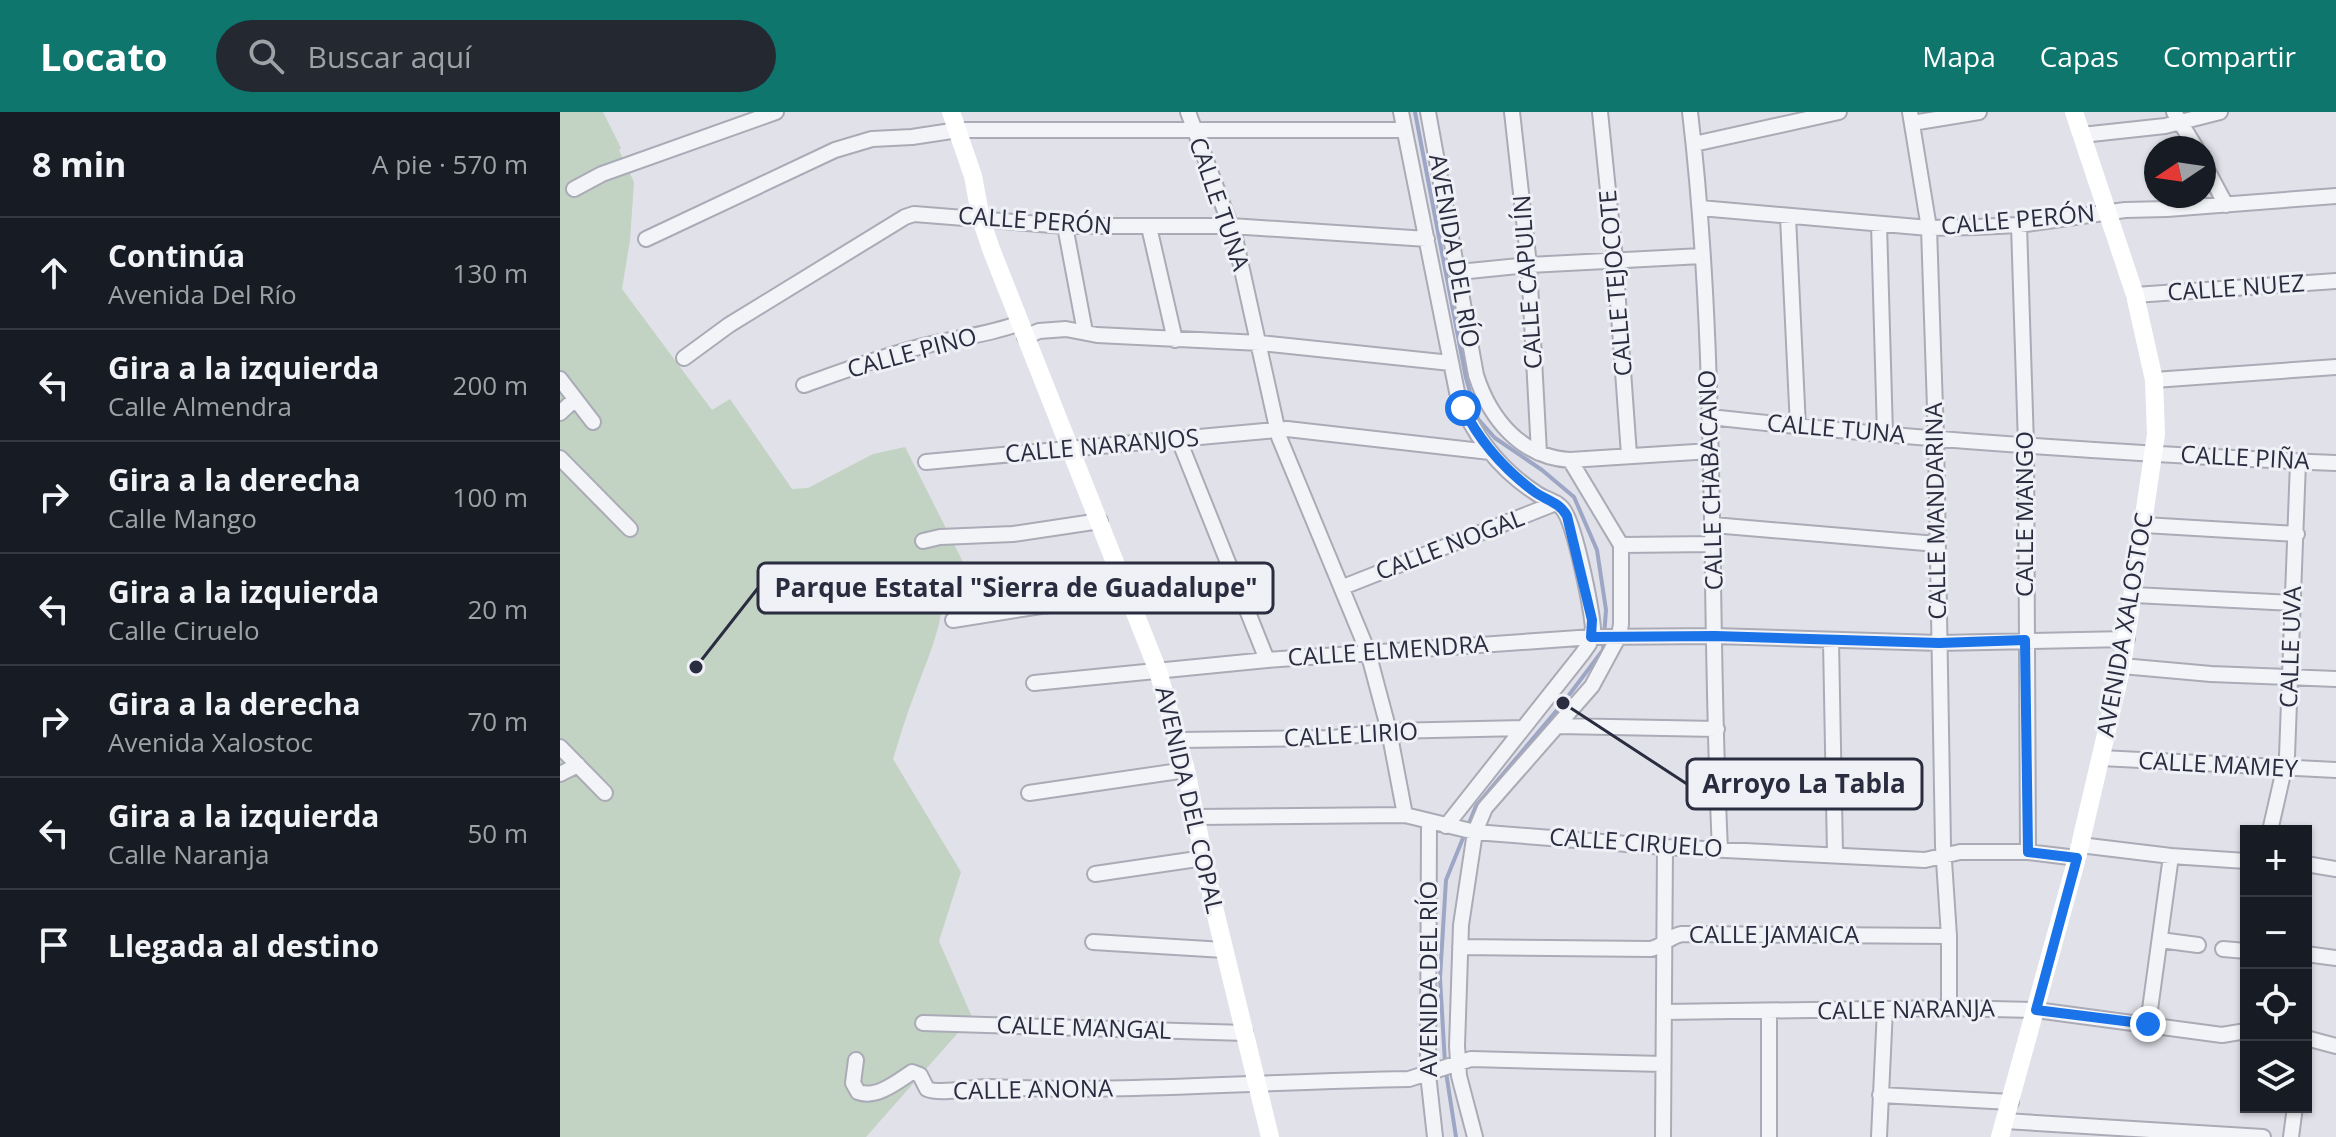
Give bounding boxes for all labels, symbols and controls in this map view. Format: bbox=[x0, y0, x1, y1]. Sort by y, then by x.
search box bbox=[216, 20, 776, 92]
text: Locato bbox=[40, 30, 168, 82]
icon: search bbox=[244, 34, 288, 78]
text: Buscar aquí bbox=[308, 36, 472, 77]
text: Mapa bbox=[1922, 37, 1996, 75]
text: Capas bbox=[2040, 37, 2119, 75]
text: Compartir bbox=[2163, 37, 2296, 75]
street label: CALLE TUNA bbox=[1182, 132, 1259, 275]
north arrow bbox=[2144, 136, 2216, 208]
text: 8 min bbox=[32, 141, 126, 187]
text: A pie · 570 m bbox=[372, 146, 528, 182]
street label: AVENIDA DEL RÍO bbox=[1422, 151, 1489, 350]
street label: CALLE TEJOCOTE bbox=[1590, 189, 1639, 378]
street label: CALLE CAPULÍN bbox=[1504, 194, 1549, 370]
street label: CALLE PERÓN bbox=[1940, 195, 2096, 242]
street label: CALLE PERÓN bbox=[957, 198, 1113, 241]
text: Continúa bbox=[108, 235, 245, 276]
icon: ahead bbox=[32, 251, 76, 295]
text: 130 m bbox=[453, 255, 528, 291]
street label: CALLE NUEZ bbox=[2166, 265, 2306, 308]
text: Avenida Del Río bbox=[108, 276, 297, 312]
street label: CALLE PINO bbox=[843, 318, 980, 385]
text: Gira a la izquierda bbox=[108, 347, 380, 388]
icon: left bbox=[32, 363, 76, 407]
text: 200 m bbox=[453, 367, 528, 403]
street label: CALLE CHABACANO bbox=[1689, 369, 1730, 591]
text: Calle Almendra bbox=[108, 388, 292, 424]
route start bbox=[1445, 390, 1481, 426]
street label: CALLE MANDARINA bbox=[1916, 401, 1953, 620]
street label: CALLE TUNA bbox=[1766, 405, 1908, 450]
street label: CALLE NARANJOS bbox=[1004, 420, 1200, 469]
street label: CALLE MANGO bbox=[2007, 431, 2040, 597]
street label: CALLE PIÑA bbox=[2180, 437, 2311, 476]
text: Gira a la derecha bbox=[108, 459, 361, 500]
icon: right bbox=[32, 475, 76, 519]
text: 100 m bbox=[453, 479, 528, 515]
text: Calle Mango bbox=[108, 500, 257, 536]
street label: CALLE NOGAL bbox=[1370, 500, 1529, 587]
street label: AVENIDA XALOSTOC bbox=[2088, 510, 2159, 739]
callout: Parque Estatal "Sierra de Guadalupe" bbox=[758, 563, 1273, 613]
text: Parque Estatal "Sierra de Guadalupe" bbox=[774, 569, 1258, 605]
text: Gira a la izquierda bbox=[108, 571, 380, 612]
street label: CALLE UVA bbox=[2271, 585, 2308, 708]
icon: left bbox=[32, 587, 76, 631]
text: 20 m bbox=[467, 591, 528, 627]
text: Calle Ciruelo bbox=[108, 612, 260, 648]
street label: CALLE ELMENDRA bbox=[1286, 626, 1490, 673]
text: Gira a la derecha bbox=[108, 683, 361, 724]
street label: AVENIDA DEL COPAL bbox=[1148, 683, 1233, 916]
icon: right bbox=[32, 699, 76, 743]
text: 70 m bbox=[467, 703, 528, 739]
street label: CALLE LIRIO bbox=[1283, 714, 1419, 753]
text: Avenida Xalostoc bbox=[108, 724, 313, 760]
street label: CALLE MAMEY bbox=[2137, 743, 2299, 784]
callout: Arroyo La Tabla bbox=[1687, 759, 1922, 809]
text: Arroyo La Tabla bbox=[1702, 765, 1906, 801]
text: Gira a la izquierda bbox=[108, 795, 380, 836]
icon: left bbox=[32, 811, 76, 855]
text: 50 m bbox=[467, 815, 528, 851]
street label: CALLE CIRUELO bbox=[1548, 819, 1724, 864]
map controls bbox=[2240, 825, 2312, 1113]
button: + bbox=[2240, 825, 2312, 897]
text: Calle Naranja bbox=[108, 836, 269, 872]
street label: AVENIDA DEL RÍO bbox=[1411, 881, 1444, 1077]
button: − bbox=[2240, 897, 2312, 969]
street label: CALLE JAMAICA bbox=[1689, 917, 1860, 950]
icon: arrive bbox=[32, 923, 76, 967]
text: Llegada al destino bbox=[108, 925, 379, 966]
button: locate bbox=[2240, 969, 2312, 1041]
street label: CALLE NARANJA bbox=[1817, 990, 1996, 1027]
route end bbox=[2130, 1006, 2166, 1042]
street label: CALLE MANGAL bbox=[996, 1007, 1172, 1046]
button: layers bbox=[2240, 1041, 2312, 1113]
street label: CALLE ANONA bbox=[953, 1071, 1114, 1106]

